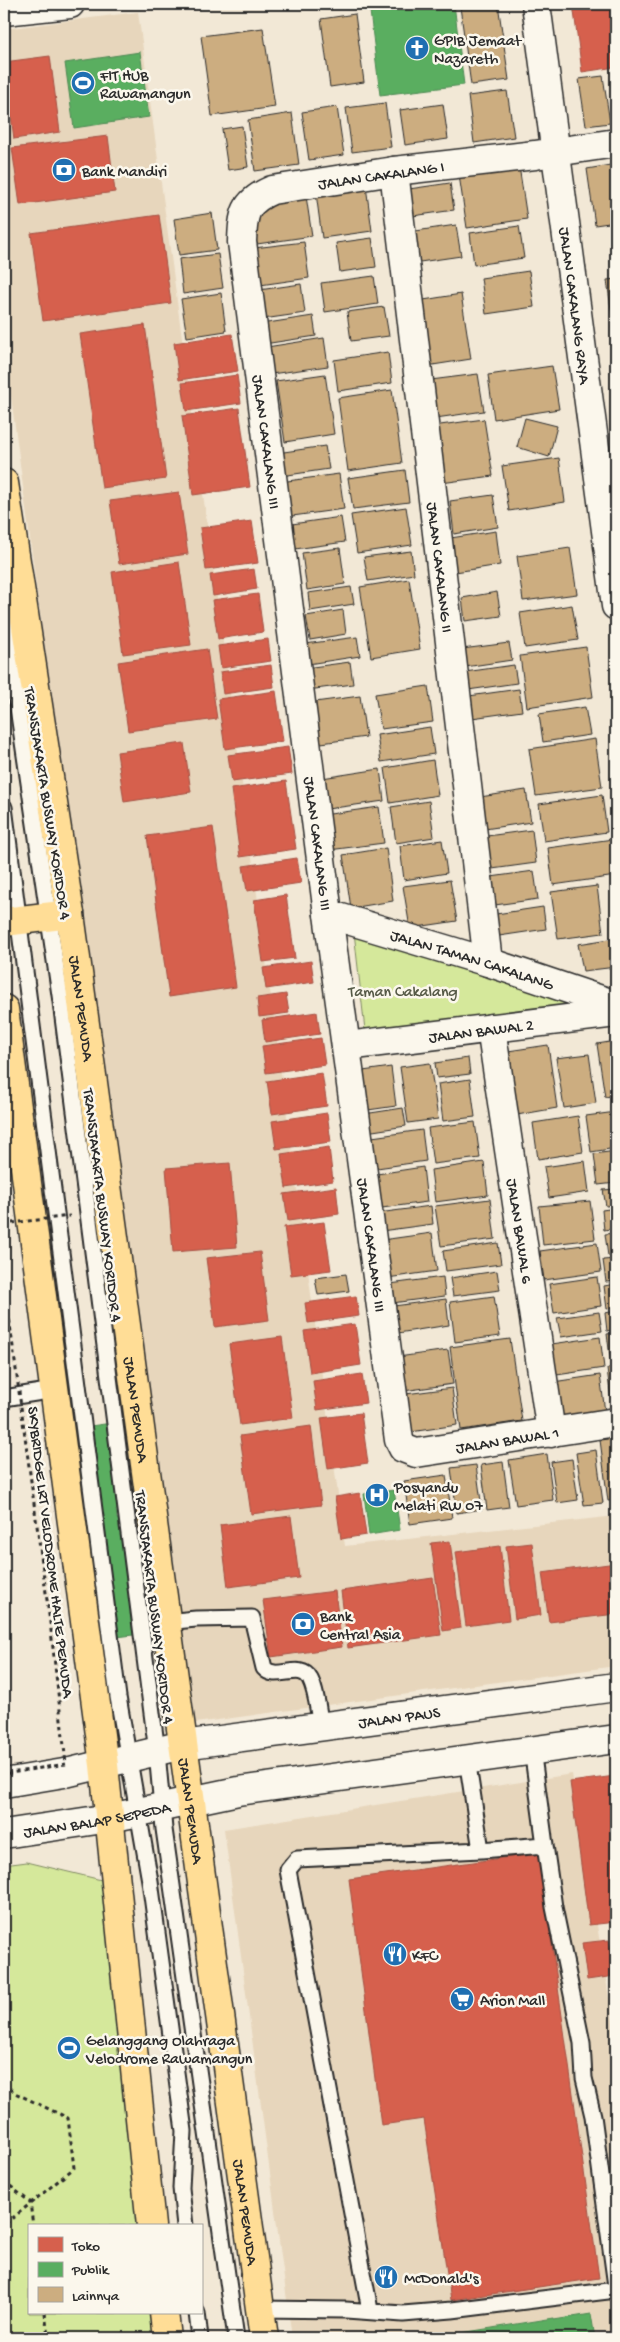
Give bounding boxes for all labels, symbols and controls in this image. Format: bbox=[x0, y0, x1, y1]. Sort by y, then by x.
place label: GPIB Jemaat Nazareth bbox=[434, 33, 523, 70]
church icon: GPIB Jemaat Nazareth bbox=[404, 35, 430, 61]
place label: FIT HUB Rawamangun bbox=[99, 68, 191, 105]
sports icon: FIT HUB Rawamangun bbox=[70, 70, 96, 96]
bank icon: Bank Mandiri bbox=[51, 157, 77, 183]
street label: JALAN CAKALANG I bbox=[317, 159, 446, 196]
place label: Bank Mandiri bbox=[81, 164, 167, 183]
street label: JALAN CAKALANG RAYA bbox=[553, 226, 593, 387]
street label: JALAN CAKALANG III bbox=[246, 374, 282, 510]
street label: JALAN CAKALANG II bbox=[420, 501, 455, 634]
street label: TRANSJAKARTA BUSWAY KORIDOR 4 bbox=[18, 685, 73, 922]
street label: JALAN CAKALANG III bbox=[298, 776, 333, 912]
street label: JALAN TAMAN CAKALANG bbox=[387, 927, 556, 997]
street label: JALAN PEMUDA bbox=[63, 955, 96, 1064]
park label: Taman Cakalang bbox=[347, 984, 458, 1003]
street label: JALAN BAWAL 2 bbox=[428, 1017, 535, 1049]
street label: TRANSJAKARTA BUSWAY KORIDOR 4 bbox=[77, 1086, 124, 1324]
street label: JALAN CAKALANG III bbox=[351, 1177, 388, 1314]
street label: JALAN BAWAL 6 bbox=[500, 1178, 535, 1286]
street label: JALAN PEMUDA bbox=[117, 1356, 151, 1465]
street label: SKYBRIDGE LRT VELODROME HALTE PEMUDA bbox=[21, 1406, 76, 1701]
street label: JALAN BAWAL 1 bbox=[455, 1425, 561, 1460]
place label: Posyandu Melati RW 07 bbox=[393, 1480, 483, 1517]
hospital icon: Posyandu Melati RW 07 bbox=[364, 1482, 390, 1508]
street label: TRANSJAKARTA BUSWAY KORIDOR 4 bbox=[129, 1488, 176, 1726]
place label: Bank Central Asia bbox=[319, 1609, 402, 1646]
bank icon: Bank Central Asia bbox=[290, 1611, 316, 1637]
street label: JALAN PAUS bbox=[357, 1705, 442, 1734]
street label: JALAN PEMUDA bbox=[172, 1757, 206, 1867]
street label: JALAN BALAP SEPEDA bbox=[22, 1799, 174, 1844]
restaurant icon: KFC bbox=[382, 1941, 408, 1967]
place label: KFC bbox=[412, 1948, 439, 1967]
supermarket icon: Arion Mall bbox=[449, 1986, 475, 2012]
place label: Arion Mall bbox=[480, 1993, 545, 2012]
place label: Gelanggang Olahraga Velodrome Rawamangun bbox=[85, 2033, 253, 2070]
sports icon: Gelanggang Olahraga Velodrome Rawamangun bbox=[56, 2035, 82, 2061]
street label: JALAN PEMUDA bbox=[227, 2158, 260, 2268]
legend bbox=[28, 2224, 202, 2314]
text: Toko bbox=[71, 2238, 100, 2256]
text: Publik bbox=[71, 2262, 110, 2280]
restaurant icon: McDonald's bbox=[373, 2264, 399, 2290]
place label: McDonald's bbox=[404, 2271, 480, 2290]
text: Lainnya bbox=[72, 2288, 120, 2306]

